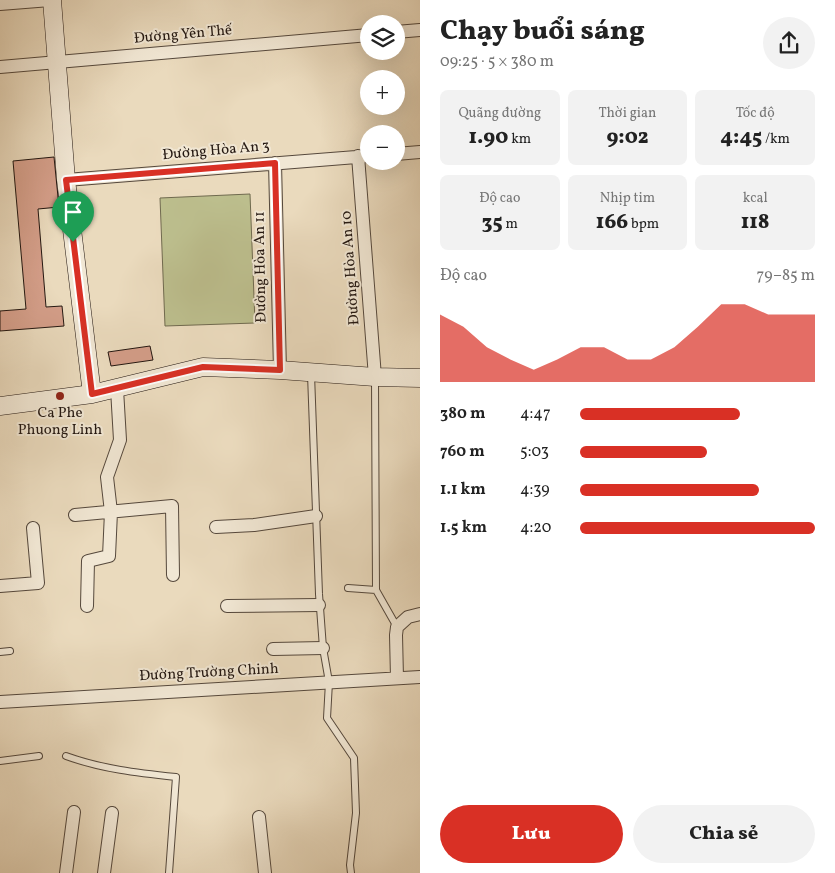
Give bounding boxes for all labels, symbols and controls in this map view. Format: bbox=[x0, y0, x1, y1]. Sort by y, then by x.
text: Chạy buổi sáng bbox=[440, 12, 645, 51]
map controls bbox=[360, 15, 405, 170]
button: layers bbox=[360, 15, 405, 60]
button: share bbox=[763, 17, 815, 69]
street label: Đường Yên Thế bbox=[133, 20, 234, 50]
text: 09:25 · 5 × 380 m bbox=[440, 51, 554, 73]
button: + bbox=[360, 70, 405, 115]
text: Quãng đường bbox=[458, 104, 541, 123]
text: Thời gian bbox=[599, 104, 656, 123]
text: Tốc độ bbox=[736, 104, 775, 123]
text: 1.90 bbox=[468, 123, 508, 152]
text: 9:02 bbox=[606, 123, 649, 152]
text: 4:45 bbox=[720, 123, 762, 152]
button: − bbox=[360, 125, 405, 170]
text: km bbox=[508, 130, 531, 149]
text: /km bbox=[762, 130, 790, 149]
street label: Đường Hòa An 3 bbox=[161, 136, 271, 166]
text: Độ cao bbox=[479, 189, 520, 208]
text: Nhịp tim bbox=[600, 189, 655, 208]
text: kcal bbox=[743, 189, 768, 208]
pin bbox=[52, 191, 94, 242]
icon: arrive bbox=[59, 198, 87, 226]
text: 35 bbox=[482, 208, 503, 237]
text: 166 bbox=[596, 208, 628, 237]
text: 118 bbox=[741, 208, 770, 237]
street label: Đường Hòa An 10 bbox=[337, 210, 365, 326]
street label: Đường Hòa An 11 bbox=[250, 211, 272, 323]
text: m bbox=[503, 215, 518, 234]
text: bpm bbox=[628, 215, 659, 234]
text: Độ cao bbox=[440, 265, 487, 287]
text: 79–85 m bbox=[757, 265, 815, 287]
marker: Ca Phe Phuong Linh bbox=[54, 390, 66, 402]
place label: Ca Phe Phuong Linh bbox=[18, 403, 102, 441]
text: 380 m bbox=[440, 403, 485, 425]
text: 4:47 bbox=[520, 403, 551, 425]
text: 760 m bbox=[440, 441, 485, 463]
text: 5:03 bbox=[520, 441, 549, 463]
text: 1.1 km bbox=[440, 479, 486, 501]
text: 4:39 bbox=[520, 479, 550, 501]
text: 1.5 km bbox=[440, 517, 487, 539]
text: 4:20 bbox=[520, 517, 551, 539]
street label: Đường Trường Chinh bbox=[139, 659, 279, 687]
button: Lưu bbox=[440, 805, 623, 863]
button: Chia sẻ bbox=[633, 805, 815, 863]

